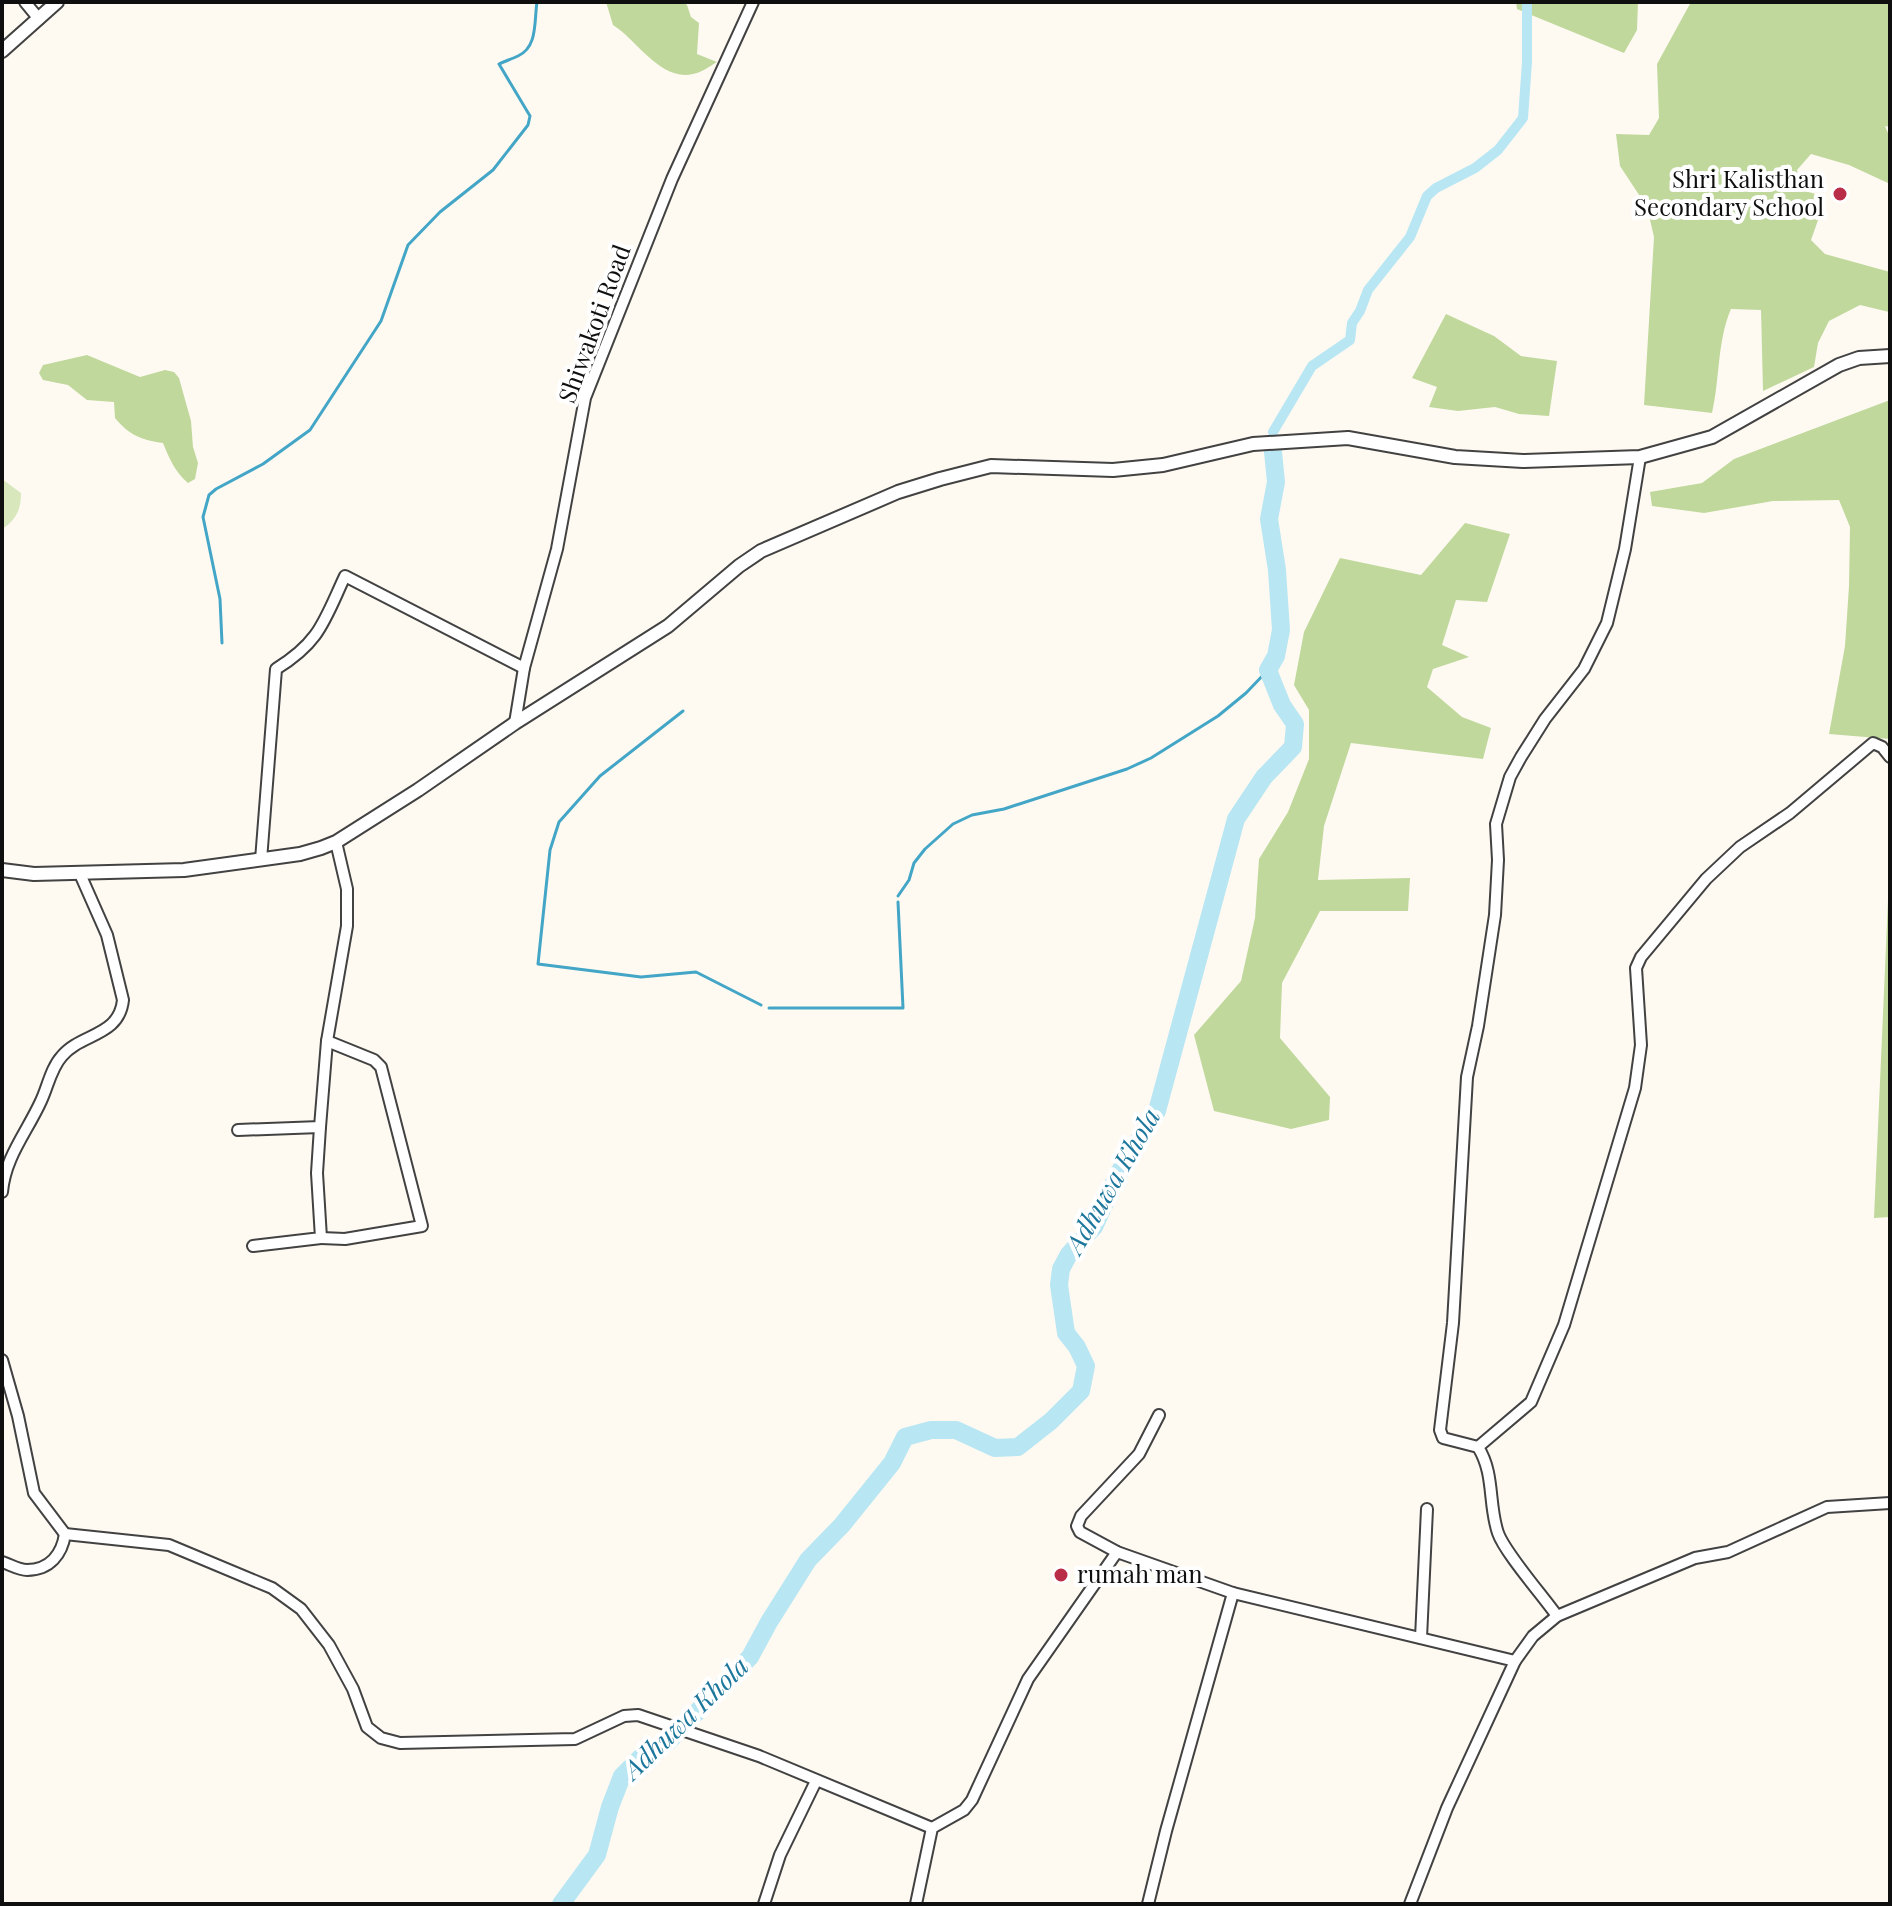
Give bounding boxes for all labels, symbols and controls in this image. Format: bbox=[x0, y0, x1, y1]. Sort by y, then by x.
place label: Shri Kalisthan Secondary School bbox=[1634, 162, 1824, 222]
marker: Shri Kalisthan Secondary School bbox=[1831, 185, 1849, 203]
street label: Shiwakoti Road bbox=[550, 240, 637, 407]
water label: Adhuwa Khola bbox=[1055, 1101, 1167, 1262]
place label: rumah man bbox=[1077, 1557, 1203, 1589]
marker: rumah man bbox=[1052, 1566, 1070, 1584]
water label: Adhuwa Khola bbox=[612, 1648, 755, 1788]

